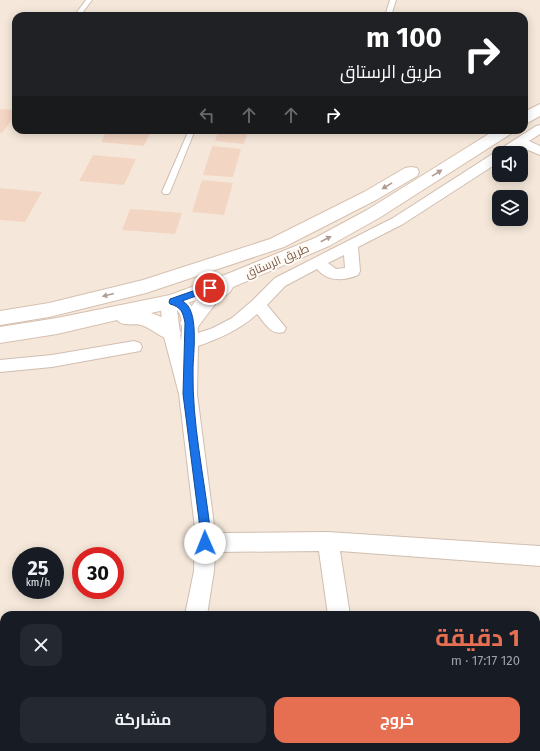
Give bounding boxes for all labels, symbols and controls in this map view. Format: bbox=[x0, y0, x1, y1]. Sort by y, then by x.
text: 100 m bbox=[366, 21, 442, 54]
icon: right bbox=[456, 28, 508, 80]
text: طريق الرستاق bbox=[340, 61, 442, 83]
icon: left bbox=[196, 104, 218, 126]
icon: ahead bbox=[238, 104, 260, 126]
icon: ahead bbox=[280, 104, 302, 126]
icon: right bbox=[322, 104, 344, 126]
map controls bbox=[492, 146, 528, 226]
button: sound bbox=[492, 146, 528, 182]
one-way arrow bbox=[431, 169, 443, 176]
one-way arrow bbox=[381, 183, 393, 190]
button: layers bbox=[492, 190, 528, 226]
one-way arrow bbox=[320, 236, 332, 243]
street label: طريق الرستاق bbox=[243, 241, 311, 281]
pin bbox=[193, 271, 227, 305]
icon: arrive bbox=[199, 277, 221, 299]
one-way arrow bbox=[102, 292, 114, 298]
position arrow bbox=[184, 522, 226, 564]
speed limit sign: 30 bbox=[72, 547, 124, 599]
text: 25 bbox=[27, 556, 49, 580]
text: km/h bbox=[26, 577, 50, 589]
button: close bbox=[20, 624, 62, 666]
text: 1 دقيقة bbox=[435, 624, 520, 652]
text: 120 m · 17:17 bbox=[451, 653, 520, 668]
button: مشاركة bbox=[20, 697, 266, 743]
button: خروج bbox=[274, 697, 520, 743]

